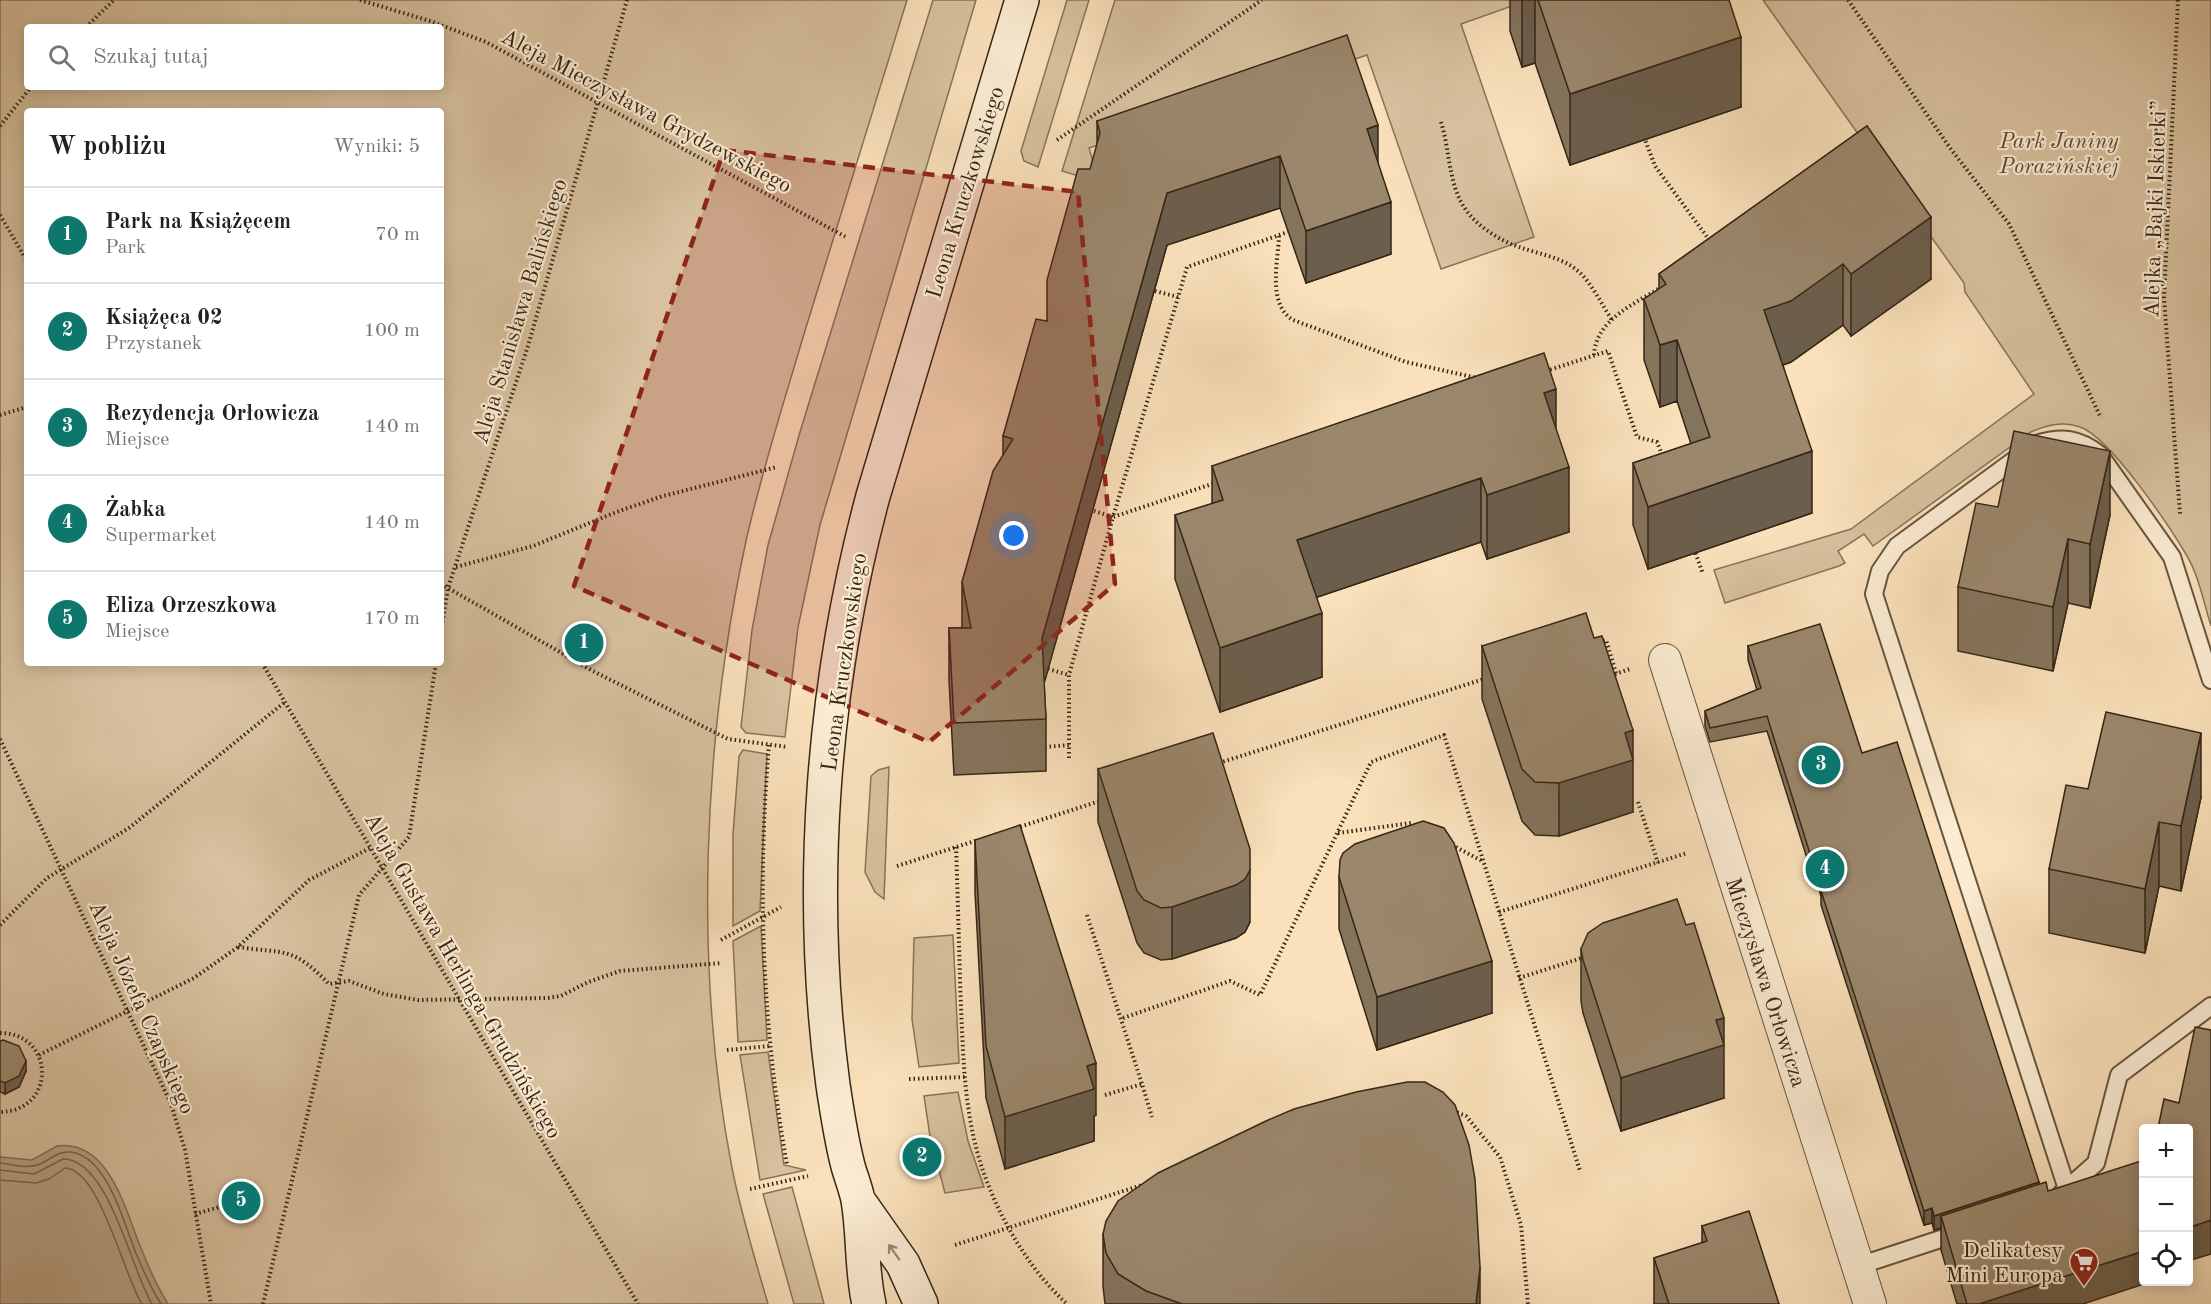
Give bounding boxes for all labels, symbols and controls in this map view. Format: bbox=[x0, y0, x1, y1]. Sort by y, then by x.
search box bbox=[24, 24, 444, 90]
street label: Aleja Mieczysława Grydzewskiego bbox=[497, 26, 795, 198]
icon: search bbox=[45, 41, 78, 74]
text: Szukaj tutaj bbox=[93, 46, 209, 68]
street label: Leona Kruczkowskiego bbox=[923, 84, 1009, 301]
street label: Alejka „Bajki Iskierki” bbox=[2141, 100, 2171, 318]
park label: Park Janiny Porazińskiej bbox=[1998, 131, 2119, 178]
text: W pobliżu bbox=[48, 134, 166, 160]
text: Wyniki: 5 bbox=[333, 137, 420, 157]
street label: Aleja Stanisława Balińskiego bbox=[470, 176, 572, 447]
text: Park na Książęcem bbox=[105, 211, 291, 233]
text: 1 bbox=[62, 225, 73, 245]
text: 70 m bbox=[375, 225, 420, 245]
text: Park bbox=[105, 238, 146, 258]
text: Książęca 02 bbox=[105, 307, 223, 329]
text: 2 bbox=[62, 321, 73, 341]
text: 100 m bbox=[364, 321, 420, 341]
text: Przystanek bbox=[105, 334, 202, 354]
text: Rezydencja Orłowicza bbox=[105, 403, 319, 425]
text: 3 bbox=[62, 417, 73, 437]
text: 140 m bbox=[364, 417, 420, 437]
text: Miejsce bbox=[105, 430, 169, 450]
text: Żabka bbox=[105, 499, 166, 521]
text: 4 bbox=[62, 513, 73, 533]
text: 140 m bbox=[364, 513, 420, 533]
your location bbox=[999, 521, 1028, 550]
text: Supermarket bbox=[105, 526, 216, 546]
street label: Leona Kruczkowskiego bbox=[819, 552, 871, 773]
text: Eliza Orzeszkowa bbox=[105, 595, 277, 617]
text: 5 bbox=[62, 609, 73, 629]
text: 170 m bbox=[364, 609, 420, 629]
pin: 1 bbox=[564, 620, 604, 666]
text: Miejsce bbox=[105, 622, 169, 642]
pin: 3 bbox=[1802, 742, 1840, 788]
street label: Aleja Gustawa Herlinga-Grudzińskiego bbox=[360, 809, 565, 1143]
pin: 4 bbox=[1806, 846, 1844, 892]
street label: Mieczysława Orłowicza bbox=[1721, 875, 1809, 1090]
street label: Aleja Józefa Czapskiego bbox=[84, 898, 198, 1118]
map controls bbox=[2139, 1124, 2193, 1286]
button: + bbox=[2139, 1124, 2193, 1178]
pin: 2 bbox=[902, 1134, 942, 1180]
pin: 5 bbox=[222, 1178, 260, 1224]
button: − bbox=[2139, 1178, 2193, 1232]
button: locate bbox=[2139, 1232, 2193, 1286]
place label: Delikatesy Mini Europa bbox=[1946, 1240, 2063, 1287]
one-way arrow bbox=[888, 1244, 900, 1261]
supermarket icon: Delikatesy Mini Europa bbox=[2068, 1246, 2100, 1288]

